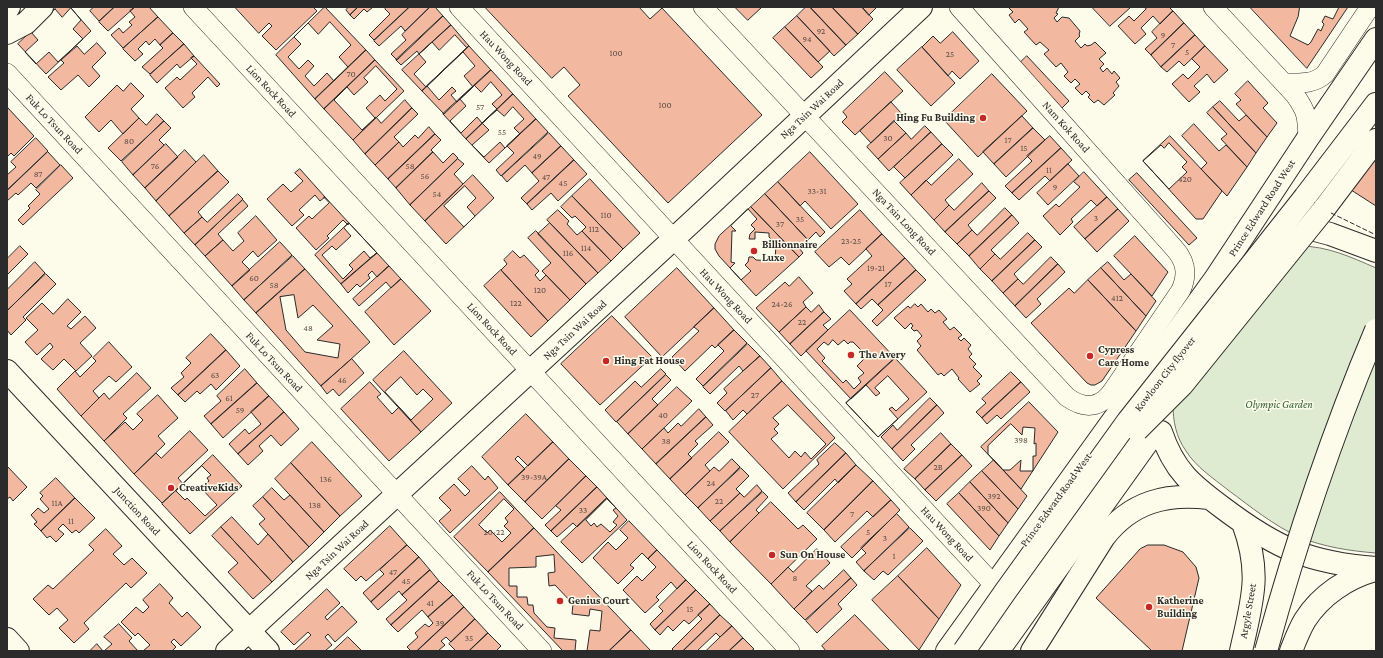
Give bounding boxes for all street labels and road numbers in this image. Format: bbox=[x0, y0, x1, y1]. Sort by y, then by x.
street label: Hau Wong Road bbox=[477, 28, 535, 88]
street label: Lion Rock Road bbox=[243, 62, 299, 120]
street label: Nga Tsin Wai Road bbox=[777, 76, 847, 142]
street label: Fuk Lo Tsun Road bbox=[23, 91, 85, 157]
street label: Nam Kok Road bbox=[1040, 99, 1092, 155]
street label: Prince Edward Road West bbox=[1226, 157, 1298, 259]
street label: Nga Tsin Long Road bbox=[870, 186, 938, 258]
street label: Hau Wong Road bbox=[697, 266, 755, 326]
street label: Nga Tsin Wai Road bbox=[540, 297, 610, 363]
street label: Lion Rock Road bbox=[464, 300, 520, 358]
street label: Fuk Lo Tsun Road bbox=[243, 329, 305, 395]
street label: Kowloon City flyover bbox=[1132, 334, 1198, 414]
street label: Prince Edward Road West bbox=[1018, 450, 1094, 550]
street label: Junction Road bbox=[111, 484, 163, 538]
street label: Hau Wong Road bbox=[918, 504, 976, 564]
street label: Nga Tsin Wai Road bbox=[302, 517, 372, 583]
street label: Lion Rock Road bbox=[684, 538, 740, 596]
street label: Fuk Lo Tsun Road bbox=[464, 567, 526, 633]
street label: Argyle Street bbox=[1237, 582, 1259, 640]

